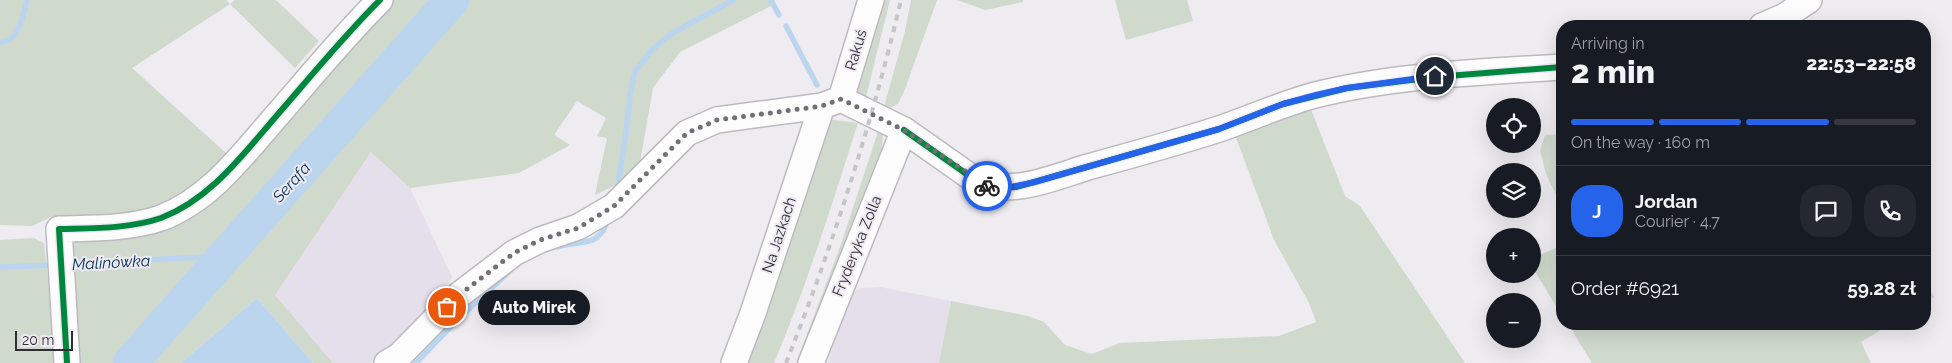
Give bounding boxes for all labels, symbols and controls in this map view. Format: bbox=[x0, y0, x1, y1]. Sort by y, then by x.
street label: Rakuś bbox=[841, 27, 871, 73]
text: Arriving in bbox=[1571, 34, 1645, 53]
text: 22:53–22:58 bbox=[1806, 52, 1916, 74]
text: 2 min bbox=[1571, 53, 1655, 90]
pin bbox=[1414, 55, 1456, 97]
icon: home bbox=[1421, 62, 1449, 90]
map controls bbox=[1486, 98, 1541, 348]
button: locate bbox=[1486, 98, 1541, 153]
text: On the way · 160 m bbox=[1571, 133, 1710, 152]
water label: Serafa bbox=[268, 158, 315, 207]
courier bbox=[962, 161, 1012, 211]
button: layers bbox=[1486, 163, 1541, 218]
icon: bike bbox=[973, 172, 1001, 200]
button: chat bbox=[1800, 185, 1852, 237]
button: phone bbox=[1864, 185, 1916, 237]
text: Jordan bbox=[1635, 190, 1698, 212]
street label: Fryderyka Zolla bbox=[829, 193, 885, 299]
street label: Na Jazkach bbox=[758, 195, 800, 275]
text: J bbox=[1592, 200, 1602, 222]
text: Courier · 4.7 bbox=[1635, 212, 1720, 231]
button: + bbox=[1486, 228, 1541, 283]
water label: Malinówka bbox=[71, 251, 151, 274]
text: Order #6921 bbox=[1571, 277, 1679, 299]
text: 59.28 zł bbox=[1847, 277, 1916, 299]
pin bbox=[426, 286, 468, 328]
callout: Auto Mirek bbox=[477, 290, 590, 324]
icon: bag bbox=[433, 293, 461, 321]
button: − bbox=[1486, 293, 1541, 348]
text: Auto Mirek bbox=[492, 298, 576, 317]
scale bar bbox=[15, 328, 72, 351]
text: 20 m bbox=[22, 332, 54, 348]

